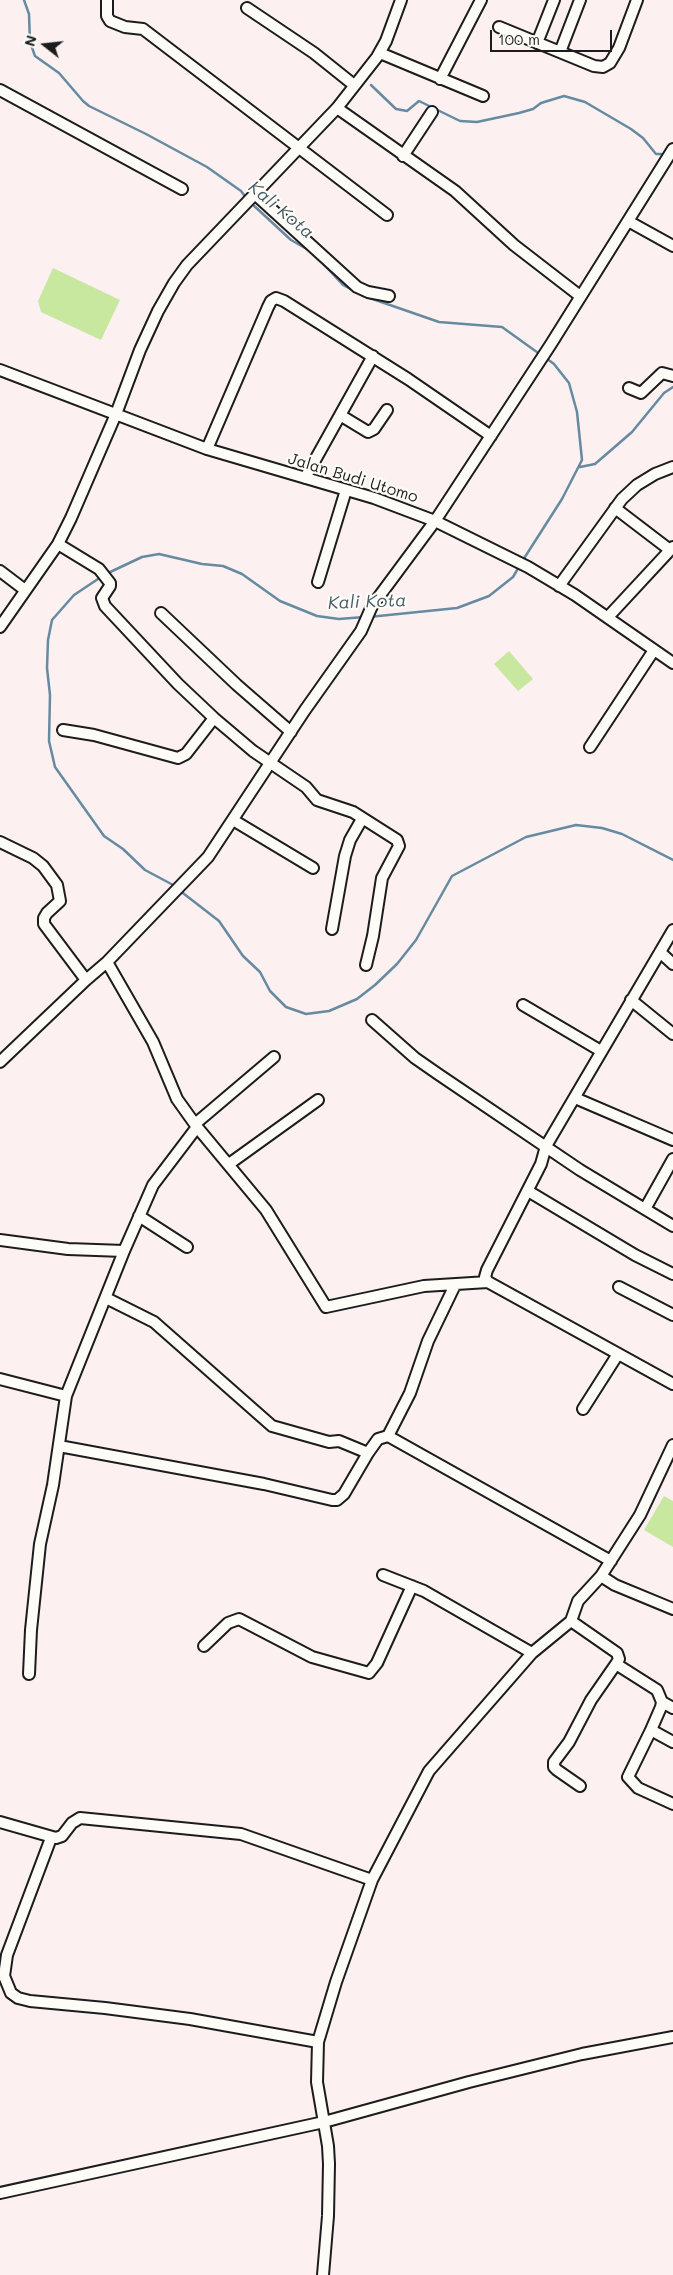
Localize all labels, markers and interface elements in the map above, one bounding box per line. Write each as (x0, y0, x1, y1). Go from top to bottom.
north arrow (20, 20, 70, 70)
scale bar (493, 20, 616, 52)
text: 100 m (498, 29, 540, 49)
text: N (19, 33, 41, 48)
water label: Kali Kota (244, 176, 318, 244)
street label: Jalan Budi Utomo (286, 449, 420, 507)
water label: Kali Kota (327, 590, 407, 614)

